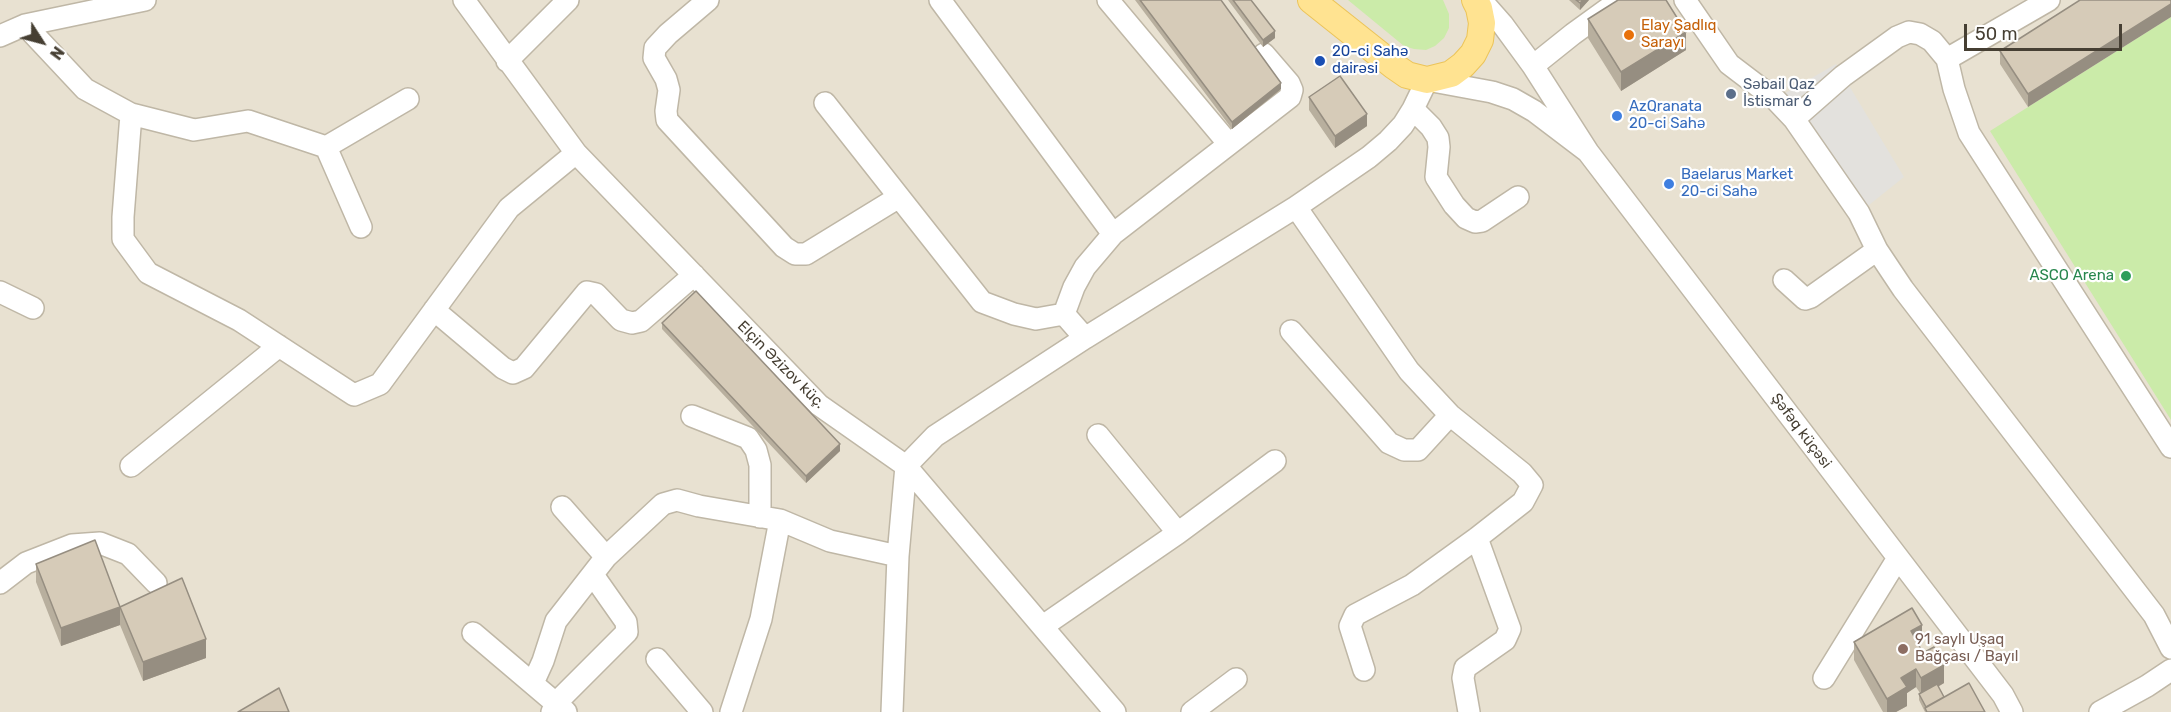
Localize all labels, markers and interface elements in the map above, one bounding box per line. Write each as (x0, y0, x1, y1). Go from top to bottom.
north arrow (12, 12, 72, 72)
scale bar (1967, 12, 2124, 50)
place label: Elay Şadlıq Sarayı (1641, 17, 1717, 52)
text: 50 m (1975, 23, 2018, 45)
marker: Elay Şadlıq Sarayı (1622, 28, 1636, 42)
text: N (46, 43, 68, 63)
place label: 20-ci Sahə dairəsi (1332, 43, 1408, 78)
marker: 20-ci Sahə dairəsi (1313, 54, 1327, 68)
place label: Səbail Qaz İstismar 6 (1743, 76, 1815, 111)
marker: Səbail Qaz İstismar 6 (1724, 87, 1738, 101)
place label: AzQranata 20-ci Sahə (1629, 98, 1705, 133)
marker: AzQranata 20-ci Sahə (1610, 109, 1624, 123)
place label: Baelarus Market 20-ci Sahə (1681, 166, 1793, 201)
marker: Baelarus Market 20-ci Sahə (1662, 177, 1676, 191)
place label: ASCO Arena (2030, 267, 2114, 285)
marker: ASCO Arena (2119, 269, 2133, 283)
street label: Elçin Əzizov küç. (733, 317, 829, 413)
street label: Şəfəq küçəsi (1767, 390, 1835, 472)
place label: 91 saylı Uşaq Bağçası / Bayıl (1915, 631, 2018, 666)
marker: 91 saylı Uşaq Bağçası / Bayıl (1896, 642, 1910, 656)

